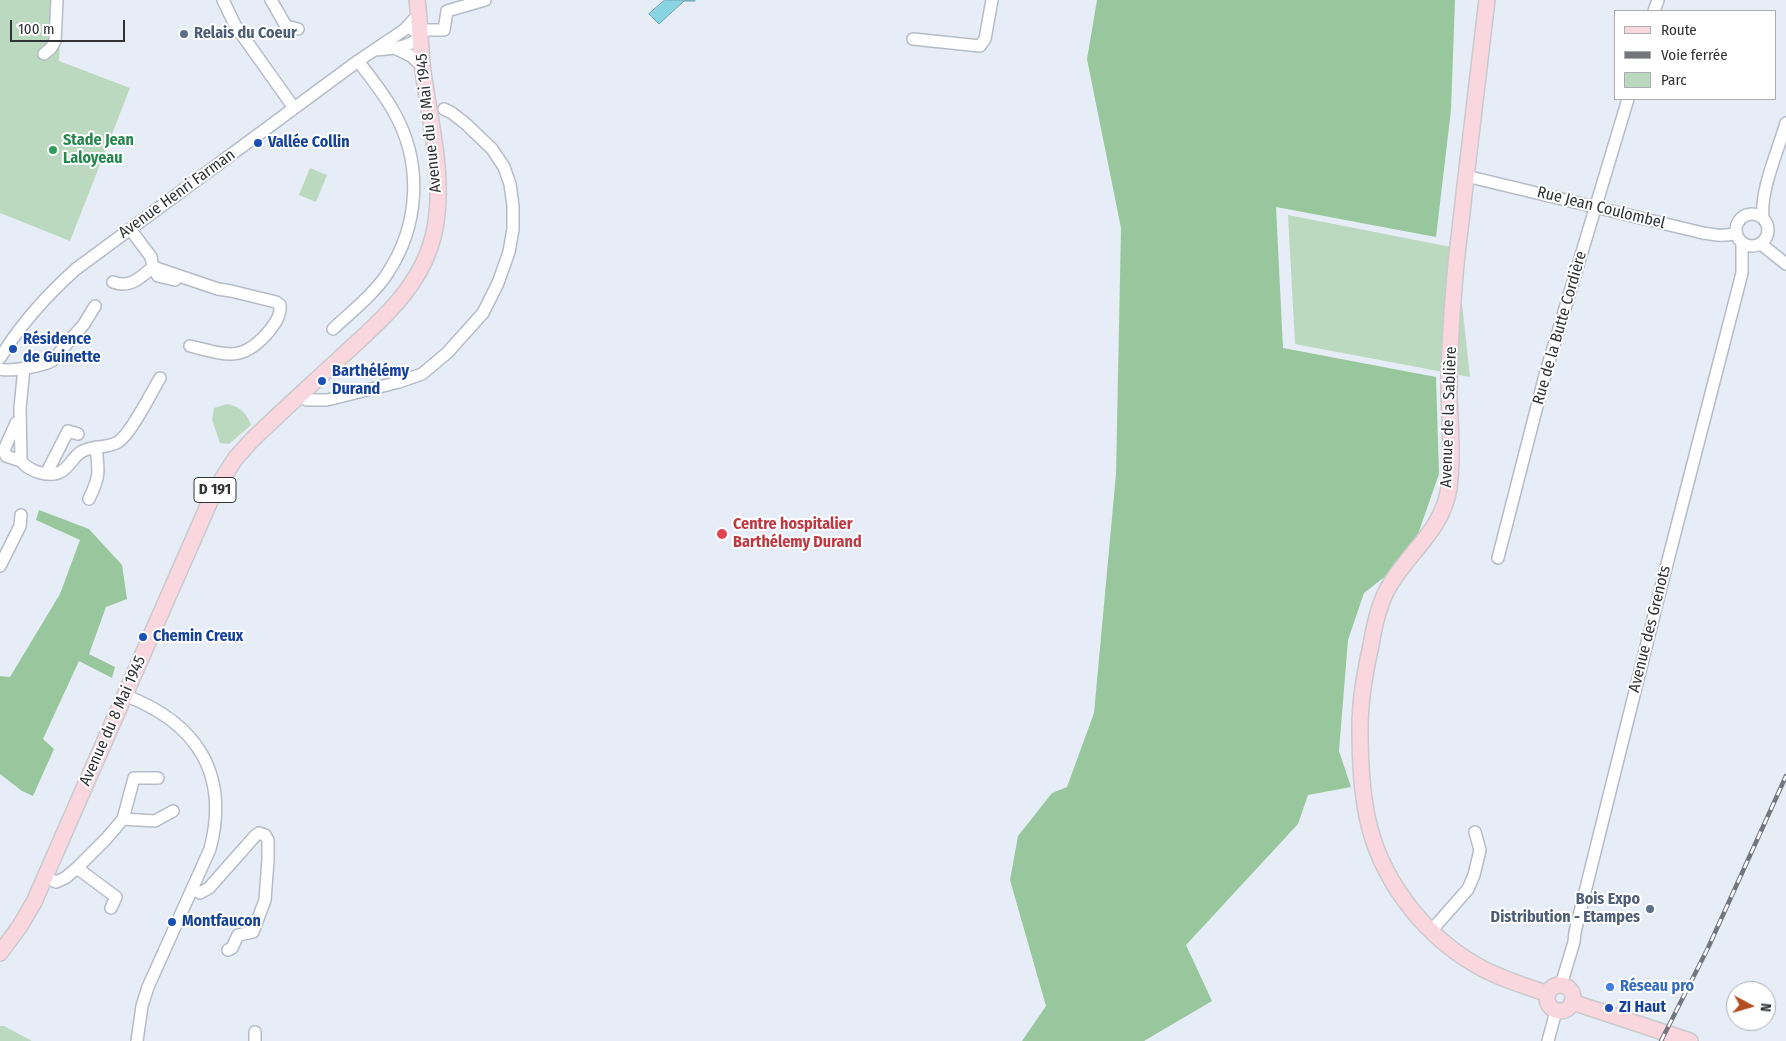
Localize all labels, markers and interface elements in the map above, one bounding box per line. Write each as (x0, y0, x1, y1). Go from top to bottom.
scale bar (12, 10, 128, 42)
legend (1614, 10, 1776, 100)
text: 100 m (18, 20, 55, 38)
text: Route (1661, 21, 1697, 39)
place label: Relais du Coeur (194, 24, 297, 44)
marker: Relais du Coeur (178, 28, 190, 40)
text: Voie ferrée (1661, 46, 1728, 64)
street label: Avenue du 8 Mai 1945 (412, 52, 446, 194)
text: Parc (1661, 71, 1687, 89)
place label: Stade Jean Laloyeau (63, 131, 134, 169)
place label: Vallée Collin (268, 133, 350, 153)
marker: Vallée Collin (252, 137, 264, 149)
marker: Stade Jean Laloyeau (47, 144, 59, 156)
street label: Avenue Henri Farman (115, 145, 239, 243)
street label: Rue Jean Coulombel (1535, 183, 1667, 233)
street label: Rue de la Butte Cordière (1529, 249, 1591, 407)
place label: Résidence de Guinette (23, 330, 101, 368)
marker: Résidence de Guinette (7, 343, 19, 355)
street label: Avenue de la Sablière (1437, 346, 1461, 488)
place label: Barthélémy Durand (332, 362, 409, 400)
marker: Barthélémy Durand (316, 375, 328, 387)
road number: D 191 (194, 478, 236, 502)
place label: Centre hospitalier Barthélemy Durand (733, 515, 862, 553)
marker: Centre hospitalier Barthélemy Durand (715, 527, 729, 541)
street label: Avenue des Grenots (1625, 564, 1675, 694)
place label: Chemin Creux (153, 627, 243, 647)
marker: Chemin Creux (137, 631, 149, 643)
street label: Avenue du 8 Mai 1945 (76, 653, 150, 789)
place label: Bois Expo Distribution - Etampes (1491, 890, 1640, 928)
marker: Bois Expo Distribution - Etampes (1644, 903, 1656, 915)
place label: Montfaucon (182, 912, 261, 932)
marker: Montfaucon (166, 916, 178, 928)
place label: Réseau pro (1620, 977, 1694, 997)
marker: Réseau pro (1604, 981, 1616, 993)
north arrow (1726, 981, 1776, 1031)
place label: ZI Haut (1619, 998, 1666, 1018)
marker: ZI Haut (1603, 1002, 1615, 1014)
text: N (1757, 1002, 1774, 1013)

